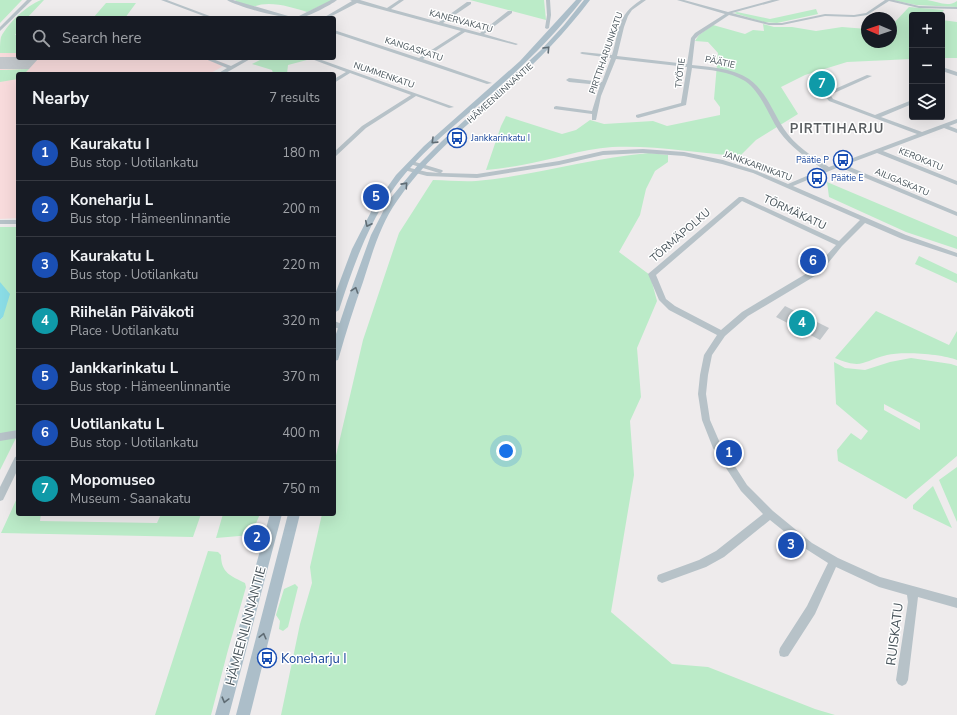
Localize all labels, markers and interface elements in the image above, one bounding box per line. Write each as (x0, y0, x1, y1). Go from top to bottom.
street label: KANERVAKATU (428, 7, 494, 35)
street label: PIRTTIHARJUNKATU (586, 10, 626, 96)
north arrow (861, 12, 897, 48)
map controls (909, 12, 945, 120)
button: + (909, 12, 945, 48)
search box (16, 16, 336, 60)
icon: search (30, 27, 52, 49)
text: Search here (62, 28, 142, 48)
street label: KANGASKATU (383, 34, 445, 64)
one-way arrow (542, 46, 549, 53)
button: − (909, 48, 945, 84)
street label: PÄÄTIE (704, 53, 736, 71)
street label: TYÖTIE (672, 57, 688, 89)
street label: NUMMENKATU (352, 59, 416, 91)
street label: HÄMEENLINNANTIE (464, 60, 536, 126)
pin: 7 (809, 69, 835, 99)
button: layers (909, 84, 945, 120)
text: Nearby (32, 87, 89, 110)
text: 7 results (269, 89, 320, 107)
district label: PIRTTIHARJU (790, 120, 884, 138)
bus stop icon: Jankkarinkatu I (446, 127, 468, 149)
place label: Jankkarinkatu I (470, 132, 530, 144)
text: Kaurakatu I (70, 134, 150, 154)
one-way arrow (431, 136, 439, 144)
text: 1 (41, 144, 49, 162)
text: 180 m (282, 144, 320, 162)
street label: KEROKATU (897, 145, 945, 173)
street label: JANKKARINKATU (721, 148, 794, 184)
bus stop icon: Päätie P (832, 149, 854, 171)
text: Bus stop · Uotilankatu (70, 154, 198, 172)
place label: Päätie P (796, 154, 829, 166)
street label: AILIGASKATU (873, 165, 931, 199)
bus stop icon: Päätie E (806, 167, 828, 189)
place label: Päätie E (831, 172, 864, 184)
pin: 5 (363, 182, 389, 212)
one-way arrow (401, 183, 408, 190)
text: Koneharju L (70, 190, 153, 210)
street label: TÖRMÄKATU (761, 191, 829, 234)
text: 2 (41, 200, 49, 218)
text: 200 m (282, 200, 320, 218)
street label: TÖRMÄPOLKU (647, 205, 714, 266)
text: Bus stop · Hämeenlinnantie (70, 210, 230, 228)
one-way arrow (365, 220, 373, 227)
text: Kaurakatu L (70, 246, 154, 266)
pin: 6 (800, 246, 826, 276)
text: 3 (41, 256, 49, 274)
text: 220 m (282, 256, 320, 274)
text: Bus stop · Uotilankatu (70, 266, 198, 284)
one-way arrow (350, 287, 359, 294)
text: Riihelän Päiväkoti (70, 302, 194, 322)
pin: 4 (789, 308, 815, 338)
text: 4 (41, 312, 49, 330)
text: 320 m (282, 312, 320, 330)
text: Place · Uotilankatu (70, 322, 179, 340)
text: Jankkarinkatu L (70, 358, 178, 378)
text: 5 (41, 368, 49, 386)
text: 370 m (282, 368, 320, 386)
text: Bus stop · Hämeenlinnantie (70, 378, 230, 396)
text: Uotilankatu L (70, 414, 164, 434)
text: 6 (41, 424, 49, 442)
text: 400 m (282, 424, 320, 442)
text: Bus stop · Uotilankatu (70, 434, 198, 452)
pin: 1 (716, 438, 742, 468)
your location (496, 441, 516, 461)
text: Mopomuseo (70, 470, 155, 490)
text: 7 (41, 480, 49, 498)
text: 750 m (282, 480, 320, 498)
text: Museum · Saanakatu (70, 490, 191, 508)
pin: 2 (244, 523, 270, 553)
pin: 3 (778, 530, 804, 560)
street label: HÄMEENLINNANTIE (220, 564, 271, 688)
street label: RUISKATU (882, 602, 908, 666)
one-way arrow (258, 633, 267, 640)
bus stop icon: Koneharju I (256, 647, 278, 669)
place label: Koneharju I (281, 650, 346, 668)
one-way arrow (222, 697, 230, 704)

